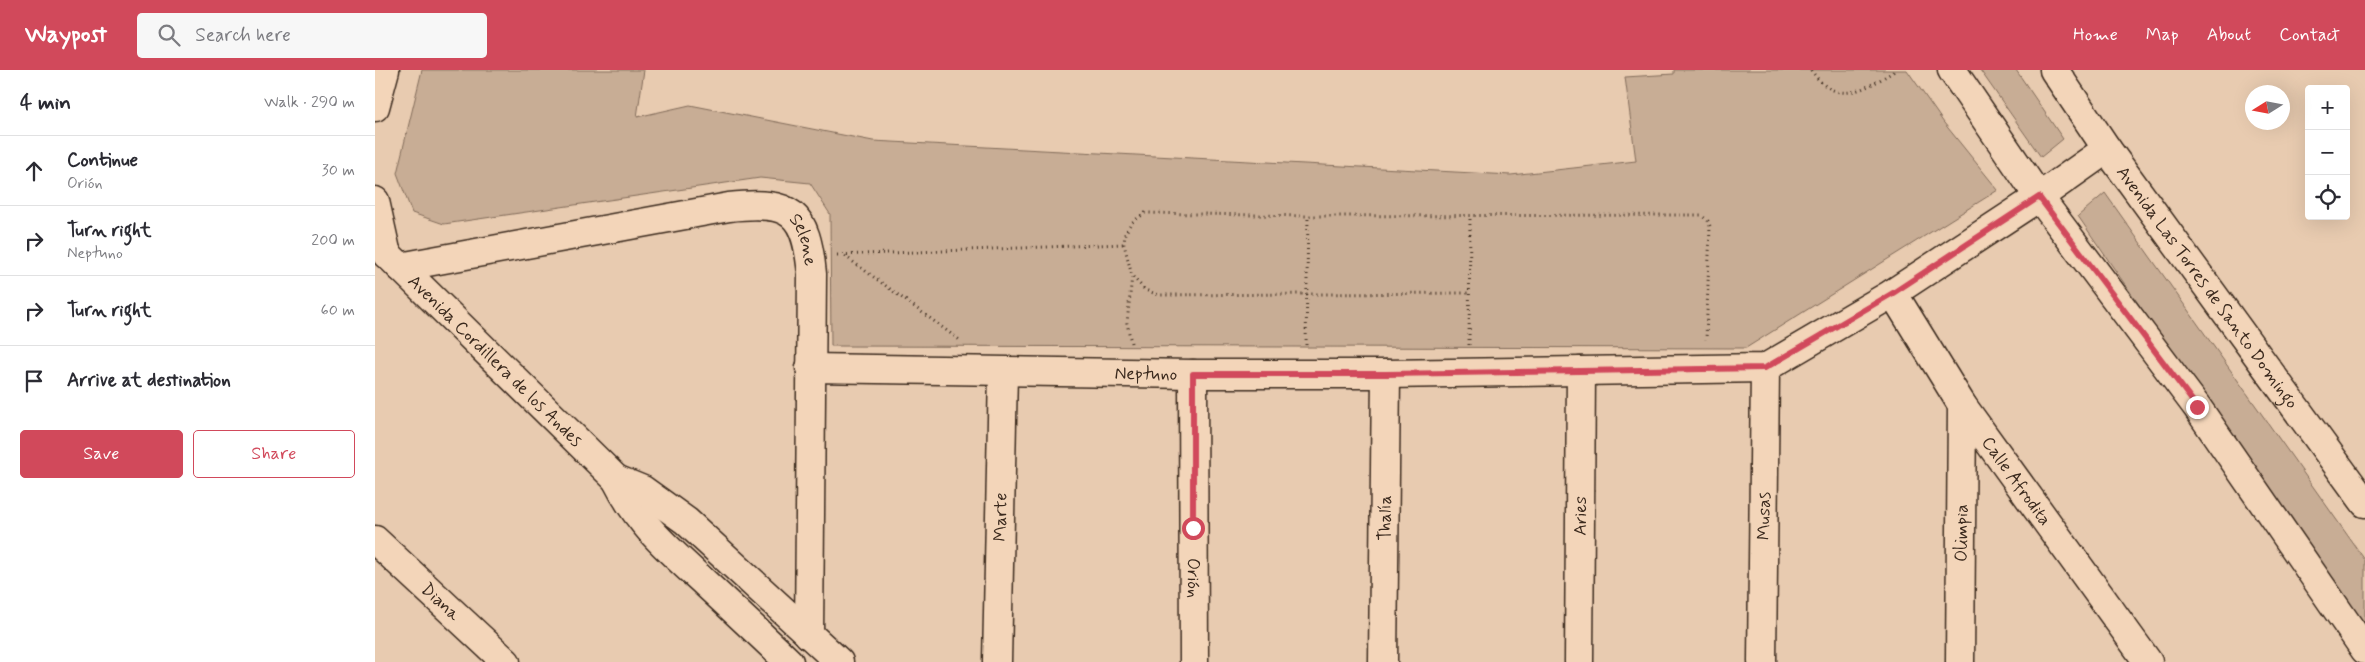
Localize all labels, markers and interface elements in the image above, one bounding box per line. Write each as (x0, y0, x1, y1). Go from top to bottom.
search box (137, 13, 487, 58)
text: Waypost (25, 20, 107, 51)
icon: search (155, 21, 183, 49)
text: Search here (195, 23, 291, 48)
text: Home (2073, 23, 2118, 47)
text: Map (2146, 23, 2179, 47)
text: About (2207, 23, 2251, 47)
text: Contact (2279, 23, 2340, 47)
north arrow (2245, 85, 2290, 130)
map controls (2305, 85, 2350, 220)
button: + (2305, 85, 2350, 130)
text: 4 min (20, 89, 71, 117)
text: Walk · 290 m (264, 92, 355, 113)
button: − (2305, 130, 2350, 175)
text: Continue (67, 148, 138, 173)
icon: ahead (20, 157, 48, 185)
text: 30 m (322, 160, 355, 181)
street label: Avenida Las Torres de Santo Domingo (2110, 161, 2303, 414)
text: Orión (67, 173, 103, 194)
button: locate (2305, 175, 2350, 220)
street label: Selene (783, 208, 822, 267)
text: Turn right (67, 218, 151, 243)
icon: right (20, 227, 48, 255)
text: 200 m (311, 230, 355, 251)
text: Neptuno (67, 243, 123, 264)
street label: Avenida Cordillera de los Andes (402, 270, 587, 453)
icon: right (20, 297, 48, 325)
text: Turn right (67, 298, 151, 323)
text: 60 m (321, 300, 355, 321)
street label: Neptuno (1114, 362, 1178, 387)
icon: arrive (20, 367, 48, 395)
text: Arrive at destination (67, 368, 231, 393)
route end (2186, 396, 2209, 419)
button: Save (20, 430, 183, 478)
button: Share (193, 430, 355, 478)
street label: Calle Afrodita (1975, 432, 2056, 531)
street label: Marte (988, 492, 1014, 542)
street label: Musas (1752, 492, 1777, 540)
street label: Thalía (1373, 495, 1398, 541)
street label: Aries (1569, 496, 1593, 536)
street label: Olimpia (1950, 504, 1974, 562)
route start (1182, 517, 1205, 540)
street label: Orión (1181, 558, 1205, 598)
street label: Diana (415, 578, 465, 627)

